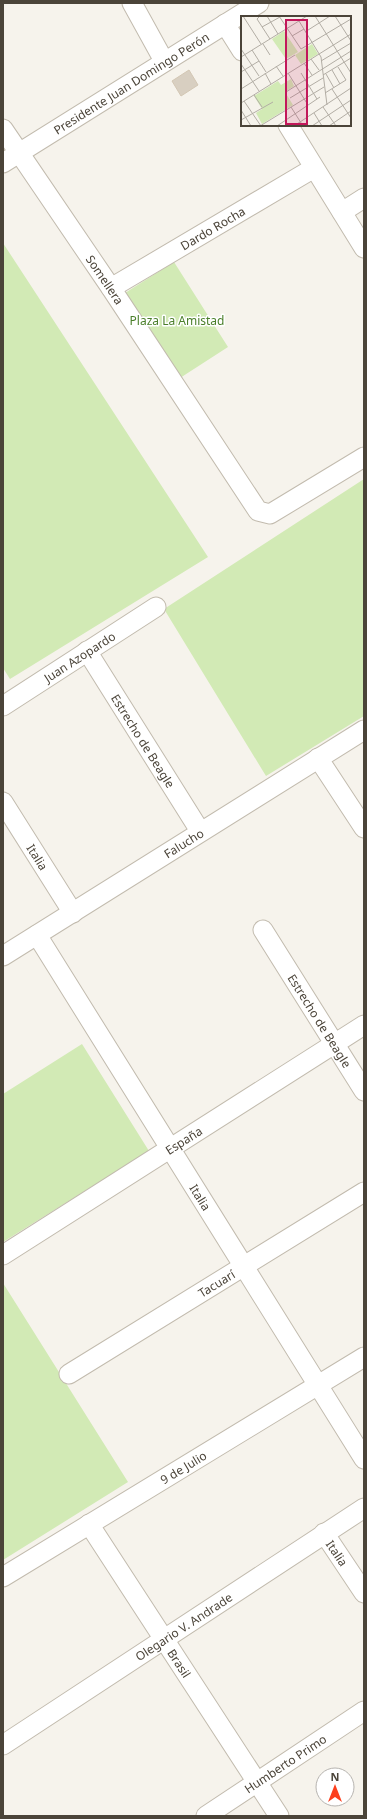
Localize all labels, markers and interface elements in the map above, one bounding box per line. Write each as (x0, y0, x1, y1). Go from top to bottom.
inset map (241, 16, 351, 126)
street label: Presidente Juan Domingo Perón (50, 28, 212, 138)
street label: Dardo Rocha (177, 202, 248, 254)
street label: Somellera (82, 251, 128, 308)
park label: Plaza La Amistad (130, 312, 224, 329)
street label: Juan Azopardo (39, 627, 118, 687)
street label: Estrecho de Beagle (108, 691, 179, 791)
street label: Falucho (160, 824, 207, 862)
street label: Italia (23, 841, 52, 873)
street label: Estrecho de Beagle (284, 970, 356, 1071)
street label: España (162, 1122, 205, 1158)
street label: Italia (186, 1181, 215, 1214)
street label: Tacuarí (195, 1265, 239, 1301)
street label: 9 de Julio (157, 1447, 210, 1488)
street label: Italia (322, 1537, 352, 1569)
street label: Olegario V. Andrade (132, 1588, 236, 1665)
street label: Brasil (164, 1645, 195, 1681)
street label: Humberto Primo (241, 1730, 330, 1797)
north arrow (315, 1767, 355, 1807)
text: N (331, 1769, 339, 1784)

